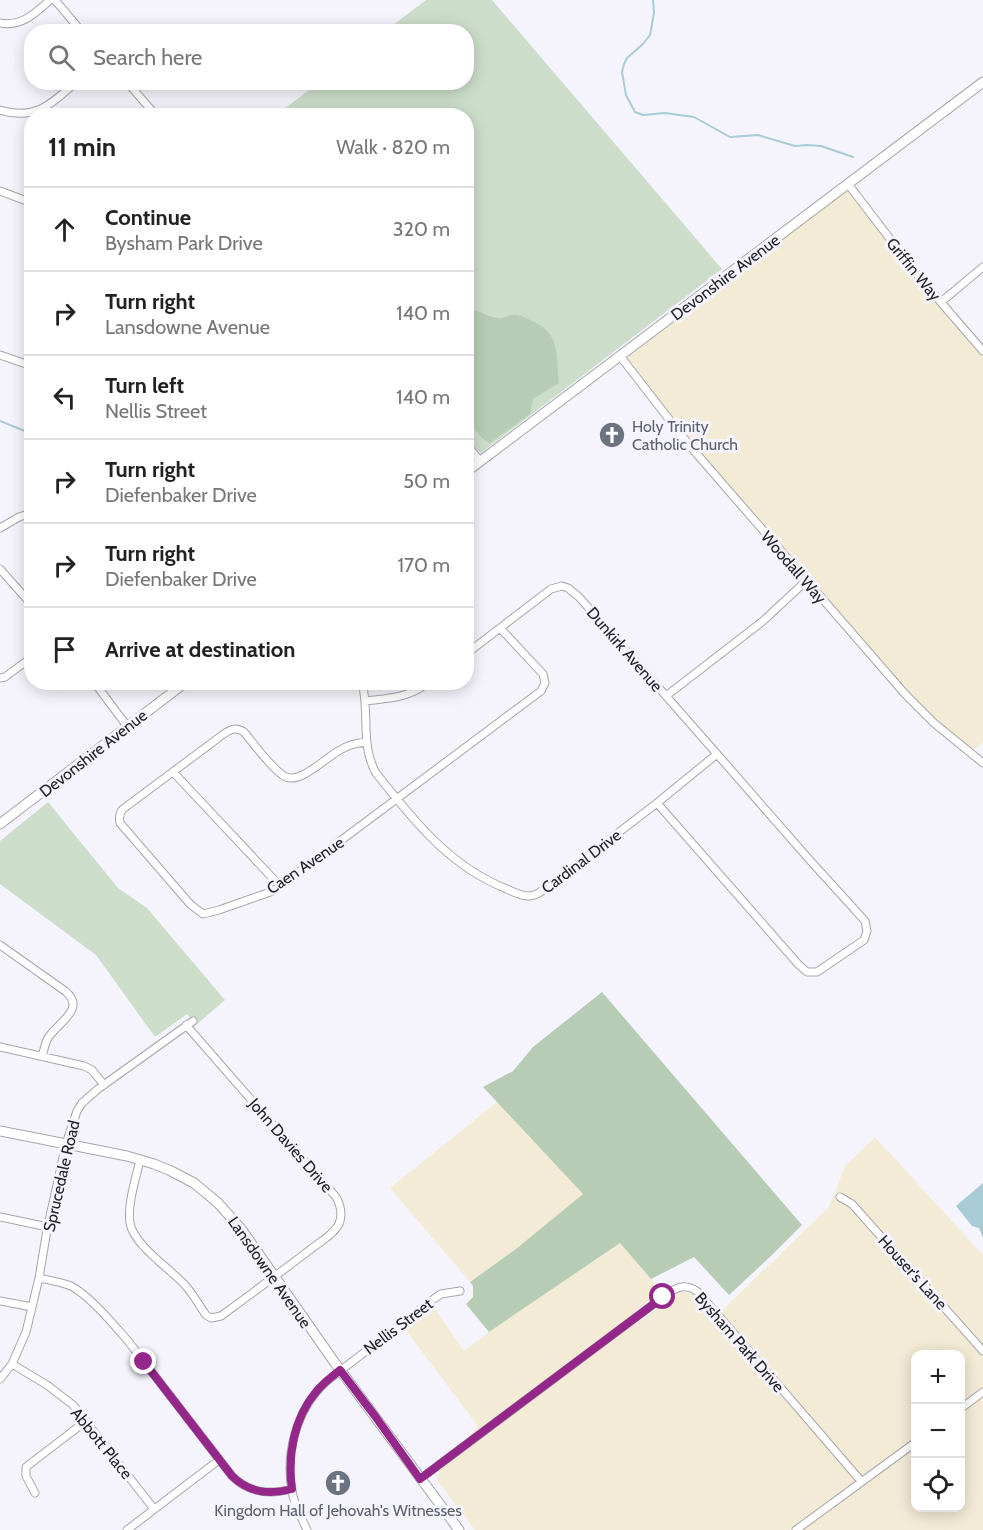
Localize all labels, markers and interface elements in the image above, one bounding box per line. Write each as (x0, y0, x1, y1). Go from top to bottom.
search box (24, 24, 474, 90)
icon: search (45, 41, 78, 74)
text: Search here (93, 44, 202, 71)
text: 11 min (48, 131, 116, 163)
text: Walk · 820 m (336, 135, 450, 159)
text: Continue (105, 204, 191, 231)
icon: ahead (48, 213, 81, 246)
text: 320 m (393, 217, 450, 241)
street label: Devonshire Avenue (667, 230, 783, 324)
text: Bysham Park Drive (105, 231, 263, 255)
street label: Griffin Way (882, 234, 945, 305)
text: Turn right (105, 288, 195, 315)
icon: right (48, 297, 81, 330)
text: 140 m (396, 301, 450, 325)
text: Lansdowne Avenue (105, 315, 270, 339)
text: Turn left (105, 372, 184, 399)
icon: left (48, 381, 81, 414)
text: 140 m (396, 385, 450, 409)
text: Nellis Street (105, 399, 207, 423)
place label: Holy Trinity Catholic Church (632, 417, 738, 454)
church icon: Holy Trinity Catholic Church (597, 420, 627, 450)
text: Turn right (105, 456, 195, 483)
icon: right (48, 465, 81, 498)
text: 50 m (403, 469, 450, 493)
text: Diefenbaker Drive (105, 483, 257, 507)
street label: Woodall Way (757, 527, 830, 607)
text: Turn right (105, 540, 195, 567)
icon: right (48, 549, 81, 582)
text: 170 m (398, 553, 450, 577)
text: Diefenbaker Drive (105, 567, 257, 591)
street label: Dunkirk Avenue (583, 603, 667, 696)
icon: arrive (48, 633, 81, 666)
text: Arrive at destination (105, 636, 295, 663)
street label: Devonshire Avenue (36, 706, 151, 801)
street label: Cardinal Drive (538, 825, 625, 897)
street label: Caen Avenue (263, 833, 347, 898)
street label: John Davies Drive (244, 1094, 337, 1196)
street label: Sprucedale Road (39, 1119, 84, 1234)
street label: Lansdowne Avenue (224, 1213, 315, 1332)
street label: Houser's Lane (874, 1231, 951, 1314)
route start (649, 1283, 675, 1309)
street label: Bysham Park Drive (691, 1288, 788, 1396)
street label: Nellis Street (360, 1294, 437, 1359)
route end (130, 1348, 156, 1374)
map controls (911, 1350, 965, 1512)
button: + (911, 1350, 965, 1404)
street label: Abbott Place (67, 1404, 136, 1483)
button: − (911, 1404, 965, 1458)
button: locate (911, 1458, 965, 1512)
church icon: Kingdom Hall of Jehovah's Witnesses (323, 1468, 353, 1498)
place label: Kingdom Hall of Jehovah's Witnesses (214, 1501, 462, 1520)

